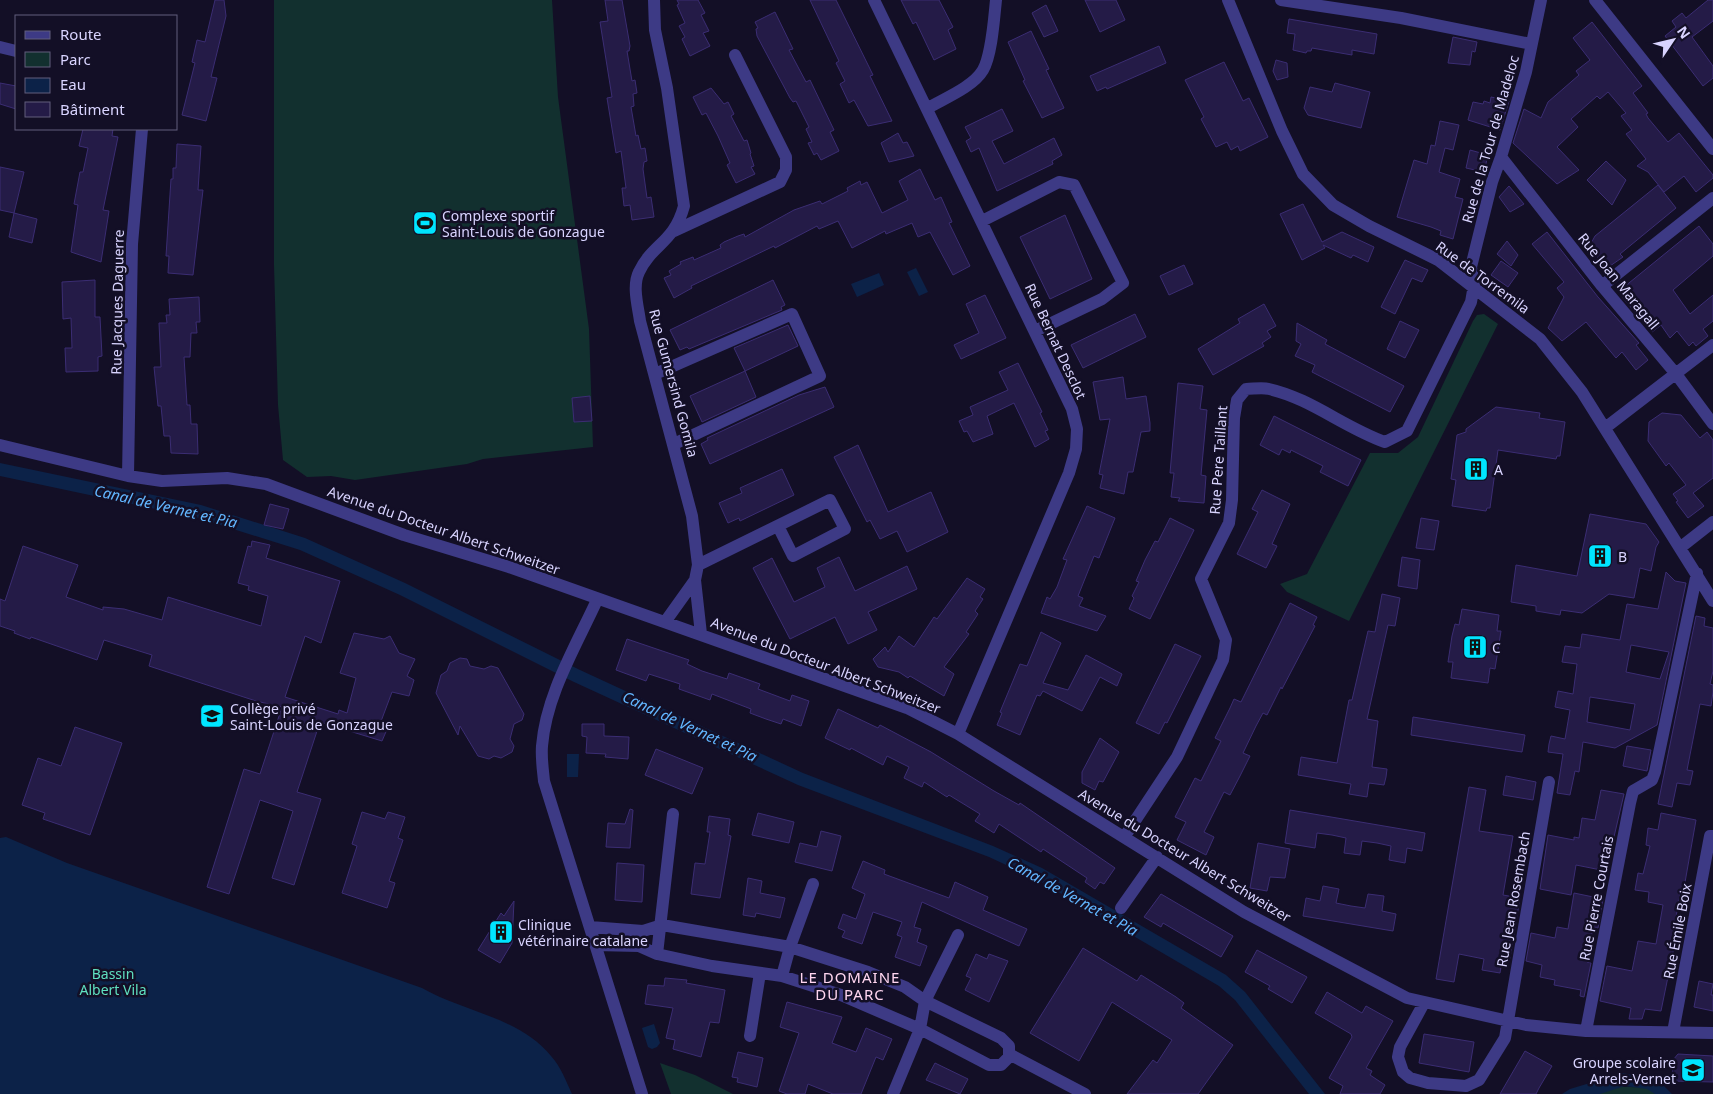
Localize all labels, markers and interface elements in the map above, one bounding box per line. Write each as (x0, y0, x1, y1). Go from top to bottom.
legend (15, 15, 178, 130)
north arrow (1648, 15, 1698, 65)
text: N (1673, 22, 1695, 42)
text: Route (60, 24, 102, 44)
text: Parc (60, 49, 91, 69)
street label: Rue de la Tour de Madeloc (1457, 53, 1523, 225)
text: Eau (60, 74, 86, 94)
text: Bâtiment (60, 99, 125, 119)
place label: Complexe sportif Saint-Louis de Gonzague (442, 206, 605, 241)
sports icon: Complexe sportif Saint-Louis de Gonzague (412, 210, 438, 236)
street label: Rue Jacques Daguerre (106, 229, 128, 375)
street label: Rue Joan Maragall (1574, 229, 1664, 333)
street label: Rue de Torremila (1432, 236, 1534, 318)
street label: Rue Bernat Desclot (1021, 280, 1091, 402)
street label: Rue Gumersind Gomila (645, 307, 703, 459)
street label: Rue Pere Taillant (1205, 405, 1231, 515)
building icon: A (1463, 456, 1489, 482)
place label: A (1494, 460, 1503, 479)
water label: Canal de Vernet et Pia (93, 480, 240, 532)
street label: Avenue du Docteur Albert Schweitzer (325, 481, 563, 579)
building icon: B (1587, 543, 1613, 569)
place label: B (1618, 547, 1627, 566)
street label: Avenue du Docteur Albert Schweitzer (708, 612, 944, 718)
building icon: C (1462, 634, 1488, 660)
place label: C (1492, 638, 1501, 657)
water label: Canal de Vernet et Pia (620, 686, 761, 766)
place label: Collège privé Saint-Louis de Gonzague (230, 699, 393, 734)
school or university icon: Collège privé Saint-Louis de Gonzague (199, 703, 225, 729)
street label: Avenue du Docteur Albert Schweitzer (1075, 784, 1295, 926)
street label: Rue Jean Rosembach (1492, 830, 1534, 968)
street label: Rue Pierre Courtais (1575, 834, 1617, 962)
water label: Canal de Vernet et Pia (1004, 852, 1142, 940)
street label: Rue Émile Boix (1658, 881, 1696, 980)
place label: Clinique vétérinaire catalane (518, 915, 648, 950)
building icon: Clinique vétérinaire catalane (488, 919, 514, 945)
park label: Bassin Albert Vila (79, 964, 147, 999)
district label: LE DOMAINE DU PARC (800, 967, 900, 1004)
place label: Groupe scolaire Arrels-Vernet (1573, 1053, 1676, 1088)
school or university icon: Groupe scolaire Arrels-Vernet (1680, 1057, 1706, 1083)

